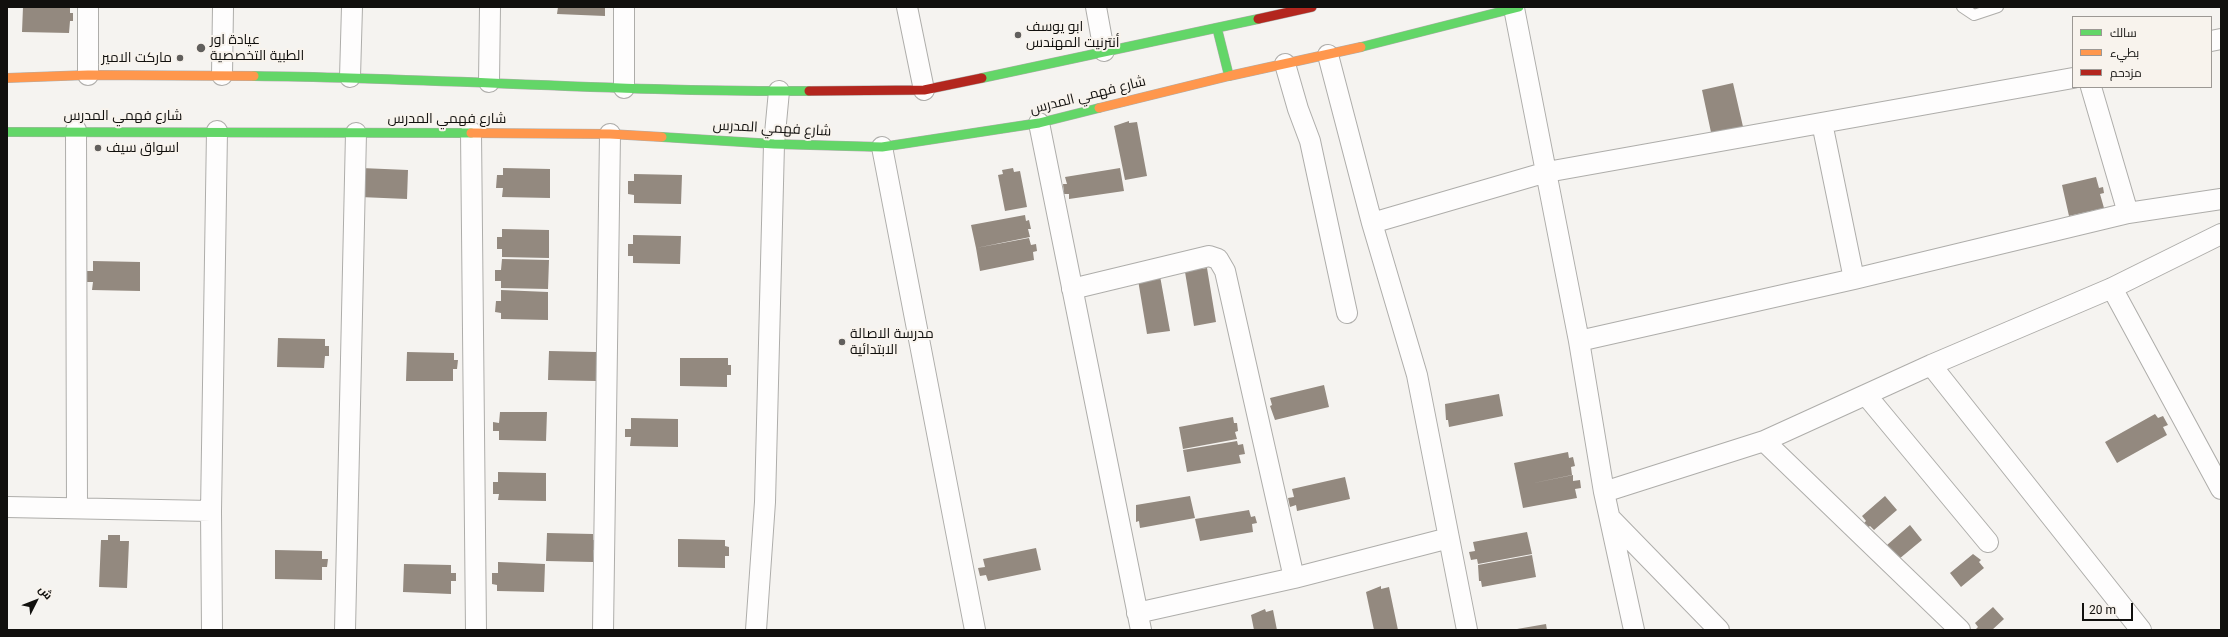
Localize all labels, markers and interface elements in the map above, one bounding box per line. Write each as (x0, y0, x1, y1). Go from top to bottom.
legend (2072, 16, 2212, 88)
place label: ابو يوسف أنترنيت المهندس (1026, 19, 1119, 52)
text: سالك (2110, 26, 2137, 40)
marker: ابو يوسف أنترنيت المهندس (1013, 30, 1023, 40)
place label: عيادة اور الطبية التخصصية (210, 32, 304, 64)
marker: عيادة اور الطبية التخصصية (195, 42, 207, 54)
text: بطيء (2110, 46, 2139, 60)
place label: ماركت الامير (101, 50, 172, 66)
marker: ماركت الامير (175, 53, 185, 63)
text: مزدحم (2110, 66, 2142, 80)
street label: شارع فهمي المدرس (1028, 73, 1148, 119)
street label: شارع فهمي المدرس (64, 108, 182, 124)
street label: شارع فهمي المدرس (388, 111, 506, 127)
street label: شارع فهمي المدرس (712, 118, 832, 140)
place label: اسواق سيف (106, 140, 179, 156)
marker: اسواق سيف (93, 143, 103, 153)
place label: مدرسة الاصالة الابتدائية (850, 326, 934, 358)
marker: مدرسة الاصالة الابتدائية (837, 337, 847, 347)
north arrow (16, 581, 56, 621)
text: ش (36, 583, 55, 602)
scale bar (2084, 595, 2135, 621)
text: 20 m (2089, 603, 2116, 617)

